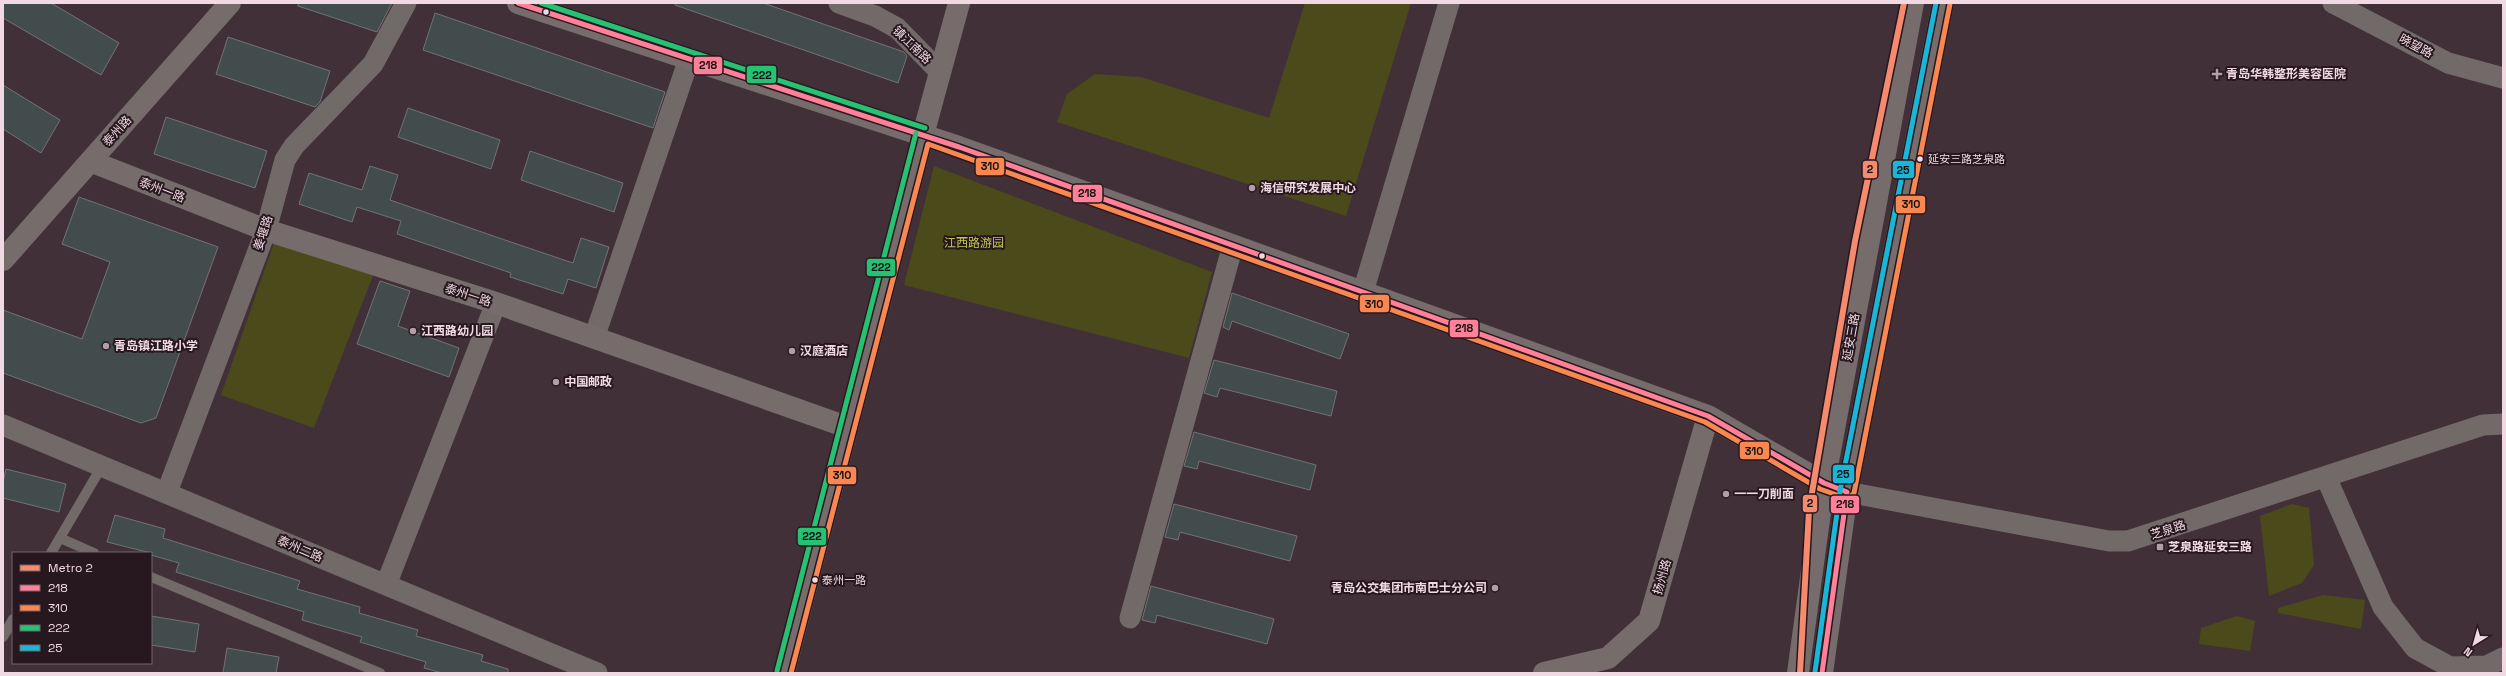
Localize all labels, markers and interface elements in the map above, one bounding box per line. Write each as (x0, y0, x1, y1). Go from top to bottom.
unlabelled marker (541, 7, 551, 17)
street label: 镇江南路 (889, 23, 935, 67)
street label: 晓望路 (2396, 30, 2436, 62)
line badge: 218 (693, 56, 723, 75)
text: 218 (699, 58, 717, 72)
line badge: 222 (746, 65, 777, 84)
place label: 青岛华韩整形美容医院 (2226, 66, 2346, 82)
text: 222 (752, 68, 772, 82)
marker: 青岛华韩整形美容医院 (2211, 68, 2223, 80)
street label: 泰州路 (99, 112, 135, 150)
place label: 延安三路芝泉路 (1928, 152, 2005, 166)
marker: 延安三路芝泉路 (1915, 154, 1925, 164)
line badge: 310 (975, 157, 1005, 176)
text: 310 (981, 159, 999, 173)
line badge: 2 (1862, 160, 1878, 179)
line badge: 25 (1892, 160, 1915, 179)
text: 2 (1867, 162, 1874, 176)
text: 25 (1896, 163, 1910, 177)
street label: 泰州一路 (137, 174, 187, 206)
place label: 海信研究发展中心 (1260, 180, 1356, 196)
marker: 海信研究发展中心 (1247, 183, 1257, 193)
line badge: 218 (1072, 184, 1103, 203)
text: 218 (1078, 186, 1096, 200)
line badge: 310 (1895, 195, 1926, 214)
text: 310 (1902, 197, 1920, 211)
street label: 姜堰路 (250, 213, 276, 253)
park label: 江西路游园 (944, 235, 1004, 251)
unlabelled marker (1257, 251, 1267, 261)
line badge: 222 (866, 258, 896, 277)
text: 222 (871, 260, 891, 274)
street label: 泰州一路 (443, 280, 493, 310)
line badge: 310 (1359, 294, 1390, 313)
text: 310 (1365, 297, 1383, 311)
street label: 延安三路 (1839, 312, 1863, 362)
line badge: 218 (1449, 319, 1479, 338)
text: 218 (1455, 321, 1473, 335)
place label: 江西路幼儿园 (421, 323, 493, 339)
marker: 江西路幼儿园 (408, 326, 418, 336)
place label: 青岛镇江路小学 (114, 338, 198, 354)
marker: 青岛镇江路小学 (101, 341, 111, 351)
place label: 汉庭酒店 (800, 343, 848, 359)
marker: 汉庭酒店 (787, 346, 797, 356)
place label: 中国邮政 (564, 374, 612, 390)
marker: 中国邮政 (551, 377, 561, 387)
line badge: 310 (1739, 441, 1770, 460)
text: 310 (1745, 444, 1763, 458)
line badge: 25 (1832, 464, 1855, 484)
line badge: 310 (827, 466, 857, 485)
text: 25 (1836, 467, 1850, 481)
text: 310 (833, 468, 851, 482)
place label: 一一刀削面 (1734, 486, 1794, 502)
marker: 一一刀削面 (1721, 489, 1731, 499)
line badge: 2 (1802, 494, 1818, 513)
line badge: 218 (1830, 495, 1860, 514)
text: 2 (1807, 496, 1814, 510)
text: 218 (1836, 497, 1854, 511)
street label: 芝泉路 (2148, 517, 2188, 543)
line badge: 222 (797, 527, 827, 546)
text: 222 (802, 529, 822, 543)
street label: 泰州二路 (275, 532, 325, 566)
place label: 芝泉路延安三路 (2168, 539, 2252, 555)
marker: 芝泉路延安三路 (2155, 542, 2165, 552)
legend (12, 552, 152, 664)
street label: 扬州路 (1649, 557, 1675, 597)
text: Metro 2 (48, 560, 93, 576)
place label: 泰州一路 (822, 573, 866, 587)
marker: 泰州一路 (810, 575, 820, 585)
text: 218 (48, 580, 68, 596)
place label: 青岛公交集团市南巴士分公司 (1331, 580, 1487, 596)
marker: 青岛公交集团市南巴士分公司 (1490, 583, 1500, 593)
text: 310 (48, 600, 68, 616)
text: 222 (48, 620, 70, 636)
north arrow (2454, 624, 2494, 664)
text: 25 (48, 640, 62, 656)
text: N (2461, 644, 2475, 660)

